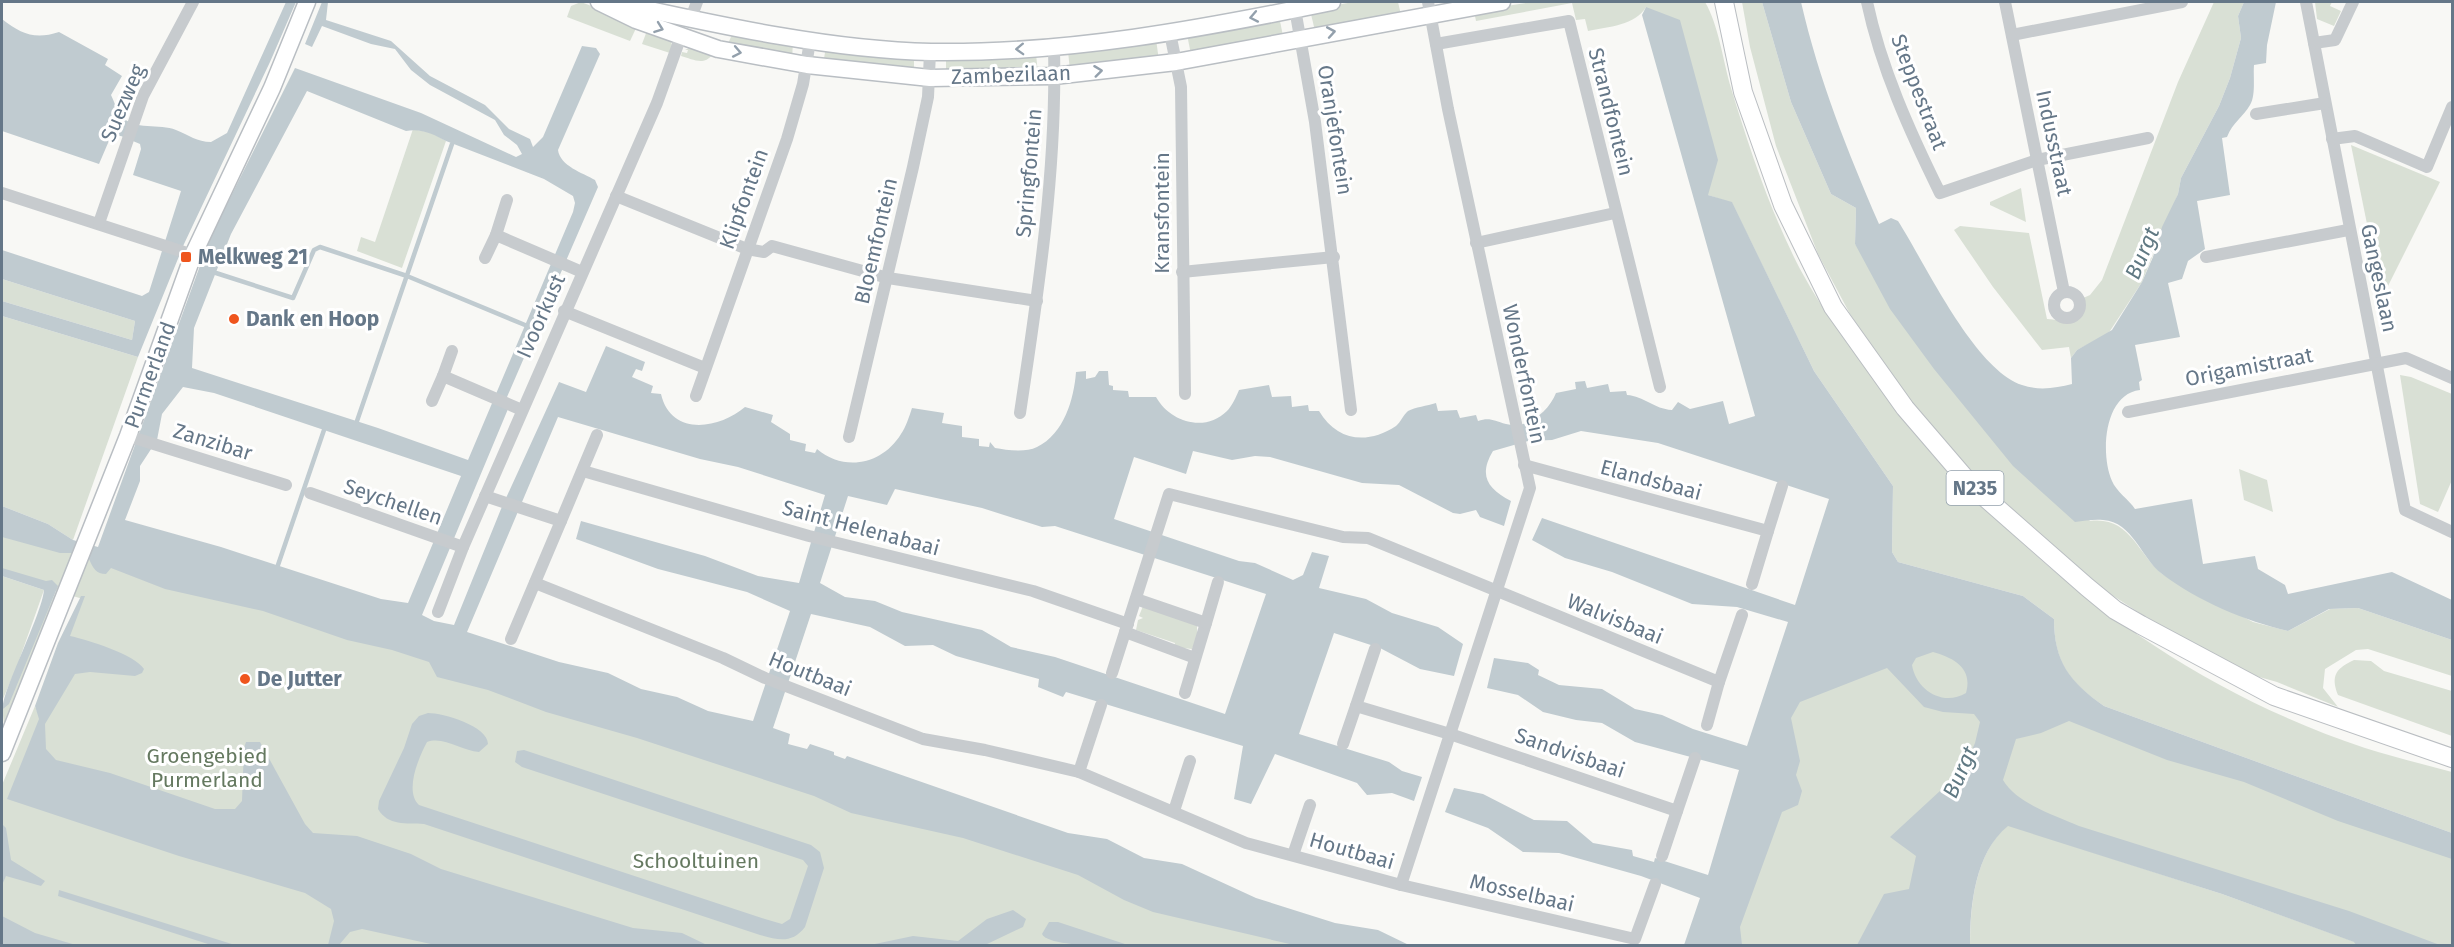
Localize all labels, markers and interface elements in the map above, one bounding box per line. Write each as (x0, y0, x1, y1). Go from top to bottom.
one-way arrow (1249, 10, 1259, 23)
one-way arrow (652, 21, 663, 33)
one-way arrow (1326, 26, 1336, 39)
street label: Steppestraat (1885, 31, 1953, 154)
one-way arrow (1015, 43, 1024, 56)
one-way arrow (732, 45, 742, 58)
street label: Strandfontein (1583, 45, 1639, 179)
street label: Suezweg (95, 60, 151, 146)
street label: Zambezilaan (951, 60, 1071, 90)
street label: Oranjefontein (1312, 63, 1358, 197)
one-way arrow (1093, 65, 1102, 77)
street label: Indusstraat (2030, 87, 2078, 199)
street label: Springfontein (1010, 107, 1048, 239)
street label: Klipfontein (714, 145, 774, 253)
street label: Kransfontein (1149, 152, 1175, 274)
street label: Bloemfontein (849, 175, 903, 307)
street label: Gangeslaan (2355, 222, 2403, 334)
water label: Burgt (2119, 223, 2165, 283)
place label: Melkweg 21 (198, 244, 308, 270)
marker: Melkweg 21 (179, 250, 193, 264)
street label: Ivoorkust (511, 270, 571, 362)
street label: Wonderfontein (1497, 302, 1551, 446)
place label: Dank en Hoop (246, 306, 379, 332)
marker: Dank en Hoop (227, 312, 241, 326)
street label: Purmerland (119, 318, 181, 432)
street label: Origamistraat (2183, 342, 2315, 392)
street label: Zanzibar (170, 418, 256, 466)
street label: Elandsbaai (1597, 454, 1705, 506)
road number: N235 (1946, 471, 2004, 505)
street label: Seychellen (340, 473, 446, 531)
street label: Saint Helenabaai (779, 494, 943, 562)
street label: Walvisbaai (1563, 588, 1667, 650)
street label: Houtbaai (765, 646, 855, 702)
place label: De Jutter (257, 666, 342, 692)
marker: De Jutter (238, 672, 252, 686)
street label: Sandvisbaai (1512, 722, 1628, 784)
water label: Burgt (1937, 742, 1983, 802)
park label: Groengebied Purmerland (146, 743, 268, 793)
street label: Houtbaai (1306, 826, 1398, 876)
park label: Schooltuinen (633, 848, 759, 874)
street label: Mosselbaai (1467, 868, 1577, 918)

